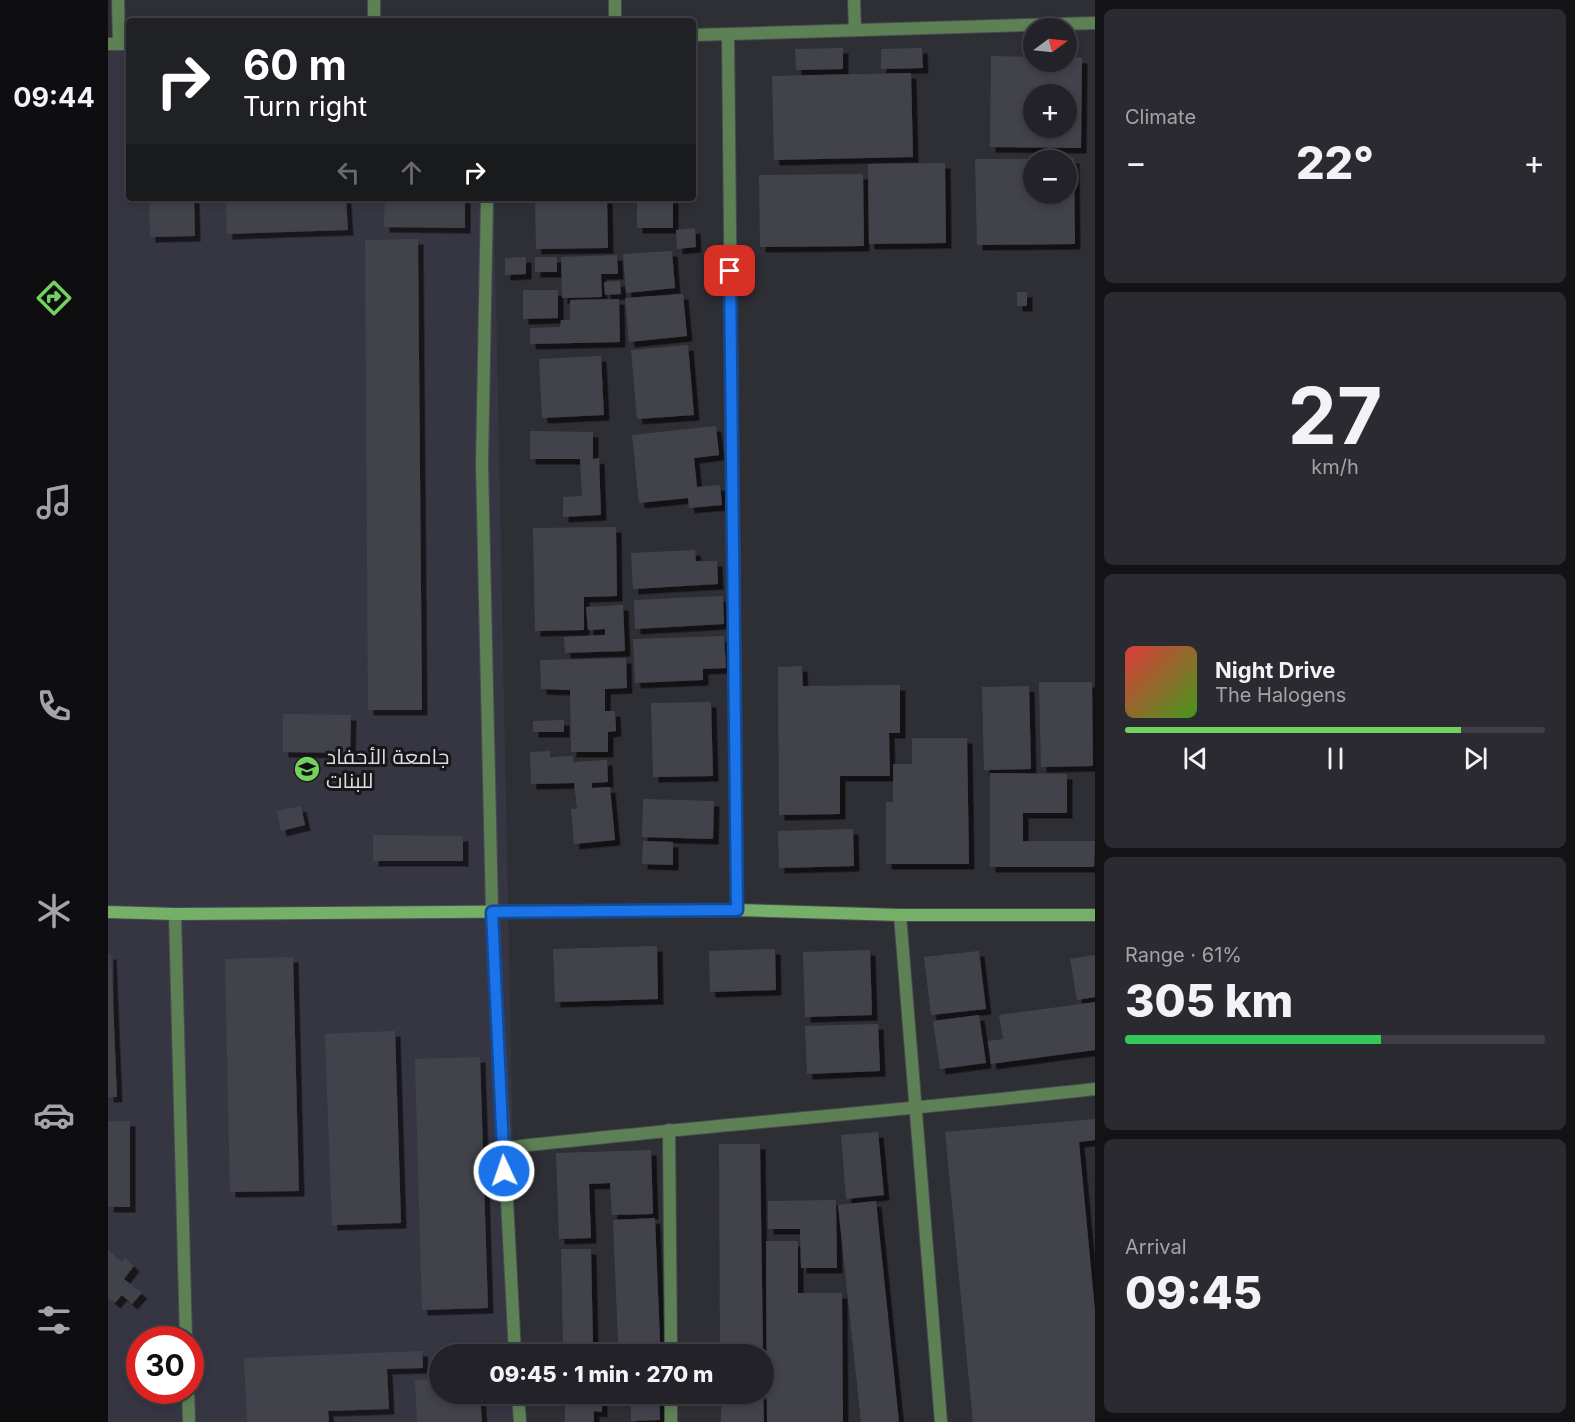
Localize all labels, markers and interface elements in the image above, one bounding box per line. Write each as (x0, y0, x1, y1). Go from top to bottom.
north arrow (1023, 18, 1077, 72)
map controls (1023, 18, 1077, 204)
text: 60 m (243, 39, 347, 90)
icon: right (144, 42, 222, 120)
text: 09:44 (13, 81, 95, 114)
button: + (1023, 84, 1077, 138)
text: Turn right (243, 90, 367, 123)
text: Climate (1125, 105, 1196, 129)
text: 22° (1296, 135, 1374, 190)
text: − (1125, 142, 1147, 182)
text: + (1523, 142, 1545, 182)
button: − (1023, 150, 1077, 204)
icon: left (332, 156, 365, 189)
icon: ahead (395, 156, 428, 189)
icon: right (458, 156, 491, 189)
pin (704, 245, 755, 296)
icon: arrive (713, 254, 746, 287)
icon: directions (33, 277, 75, 319)
text: 27 (1288, 368, 1382, 463)
text: km/h (1311, 455, 1359, 479)
icon: music (33, 481, 75, 523)
text: Night Drive (1215, 657, 1335, 683)
text: The Halogens (1215, 683, 1346, 707)
icon: phone (33, 685, 75, 727)
icon: previous (1179, 742, 1212, 775)
icon: pause (1319, 742, 1352, 775)
icon: next (1459, 742, 1492, 775)
place label: جامعة الأحفاد للبنات (326, 744, 449, 793)
school or university icon: جامعة الأحفاد للبنات (292, 754, 322, 784)
icon: climate (33, 890, 75, 932)
text: Range · 61% (1125, 943, 1242, 967)
text: 305 km (1125, 973, 1293, 1028)
icon: car (33, 1094, 75, 1136)
position arrow (472, 1139, 536, 1203)
text: Arrival (1125, 1235, 1187, 1259)
text: 09:45 (1125, 1265, 1262, 1320)
icon: filters (33, 1299, 75, 1341)
speed limit sign: 30 (126, 1326, 204, 1404)
text: 09:45 · 1 min · 270 m (490, 1361, 713, 1387)

